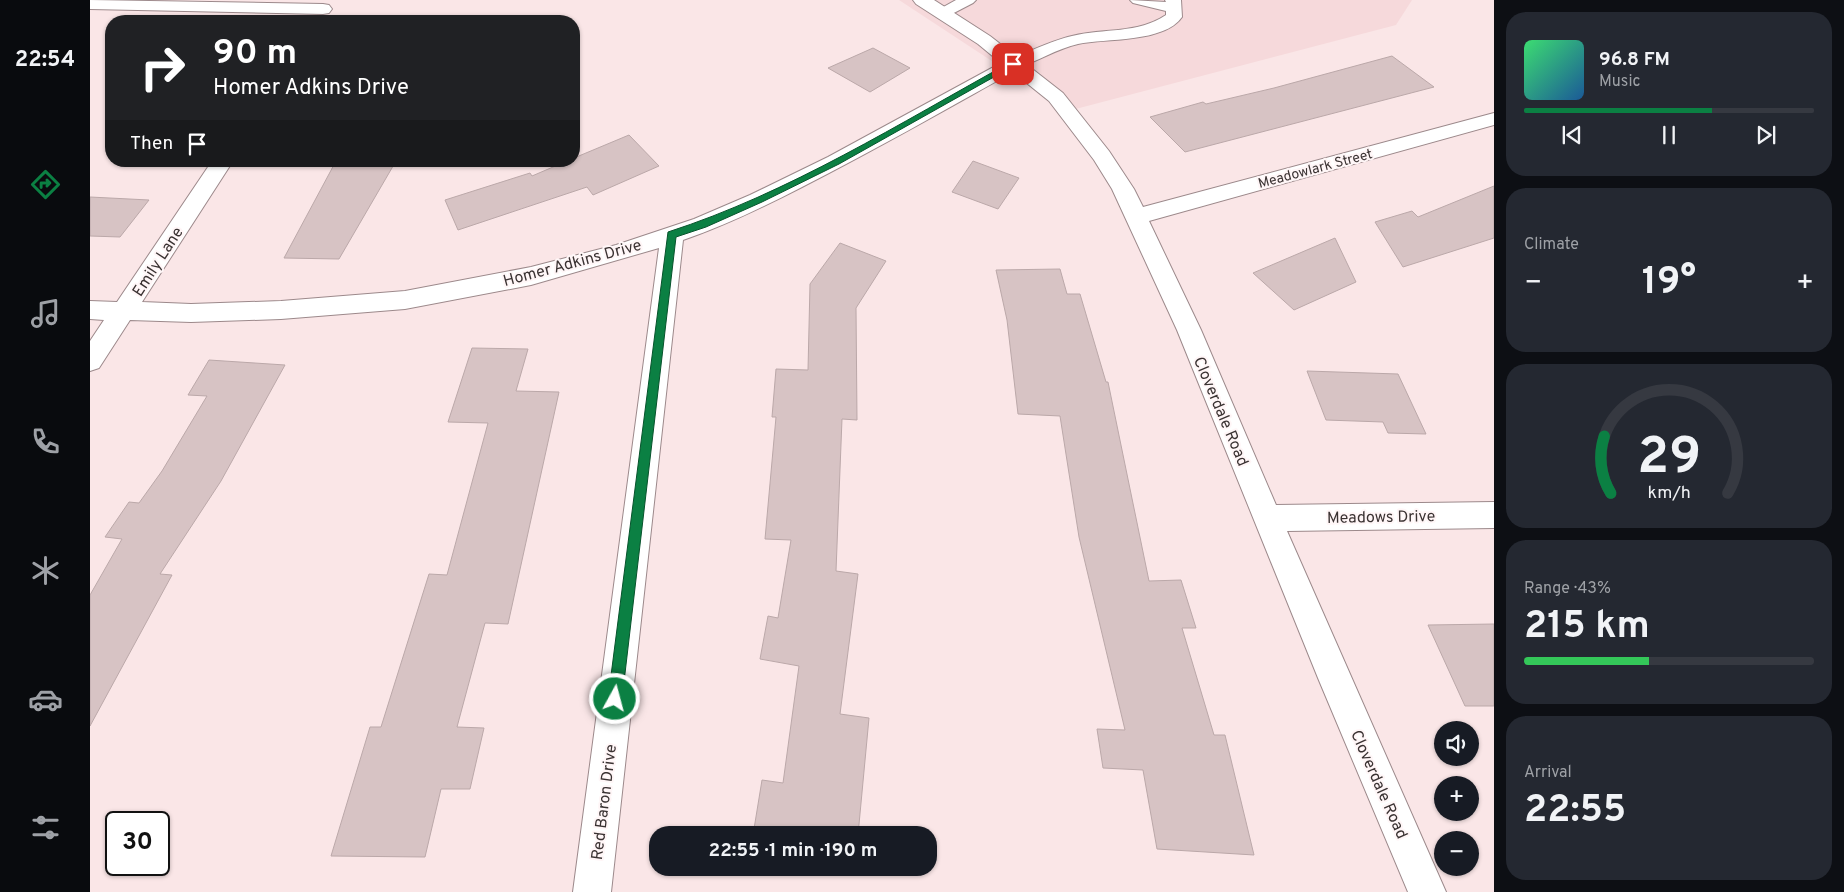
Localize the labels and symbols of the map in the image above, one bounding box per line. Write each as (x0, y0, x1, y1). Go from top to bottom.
pin (992, 43, 1034, 85)
street label: Meadowlark Street (1256, 146, 1374, 193)
street label: Emily Lane (129, 224, 189, 301)
street label: Homer Adkins Drive (501, 236, 644, 292)
street label: Cloverdale Road (1188, 354, 1252, 470)
street label: Meadows Drive (1327, 507, 1435, 529)
position arrow (588, 672, 640, 724)
street label: Cloverdale Road (1345, 727, 1411, 842)
street label: Red Baron Drive (588, 743, 622, 861)
speed limit sign: 30 (105, 811, 170, 876)

